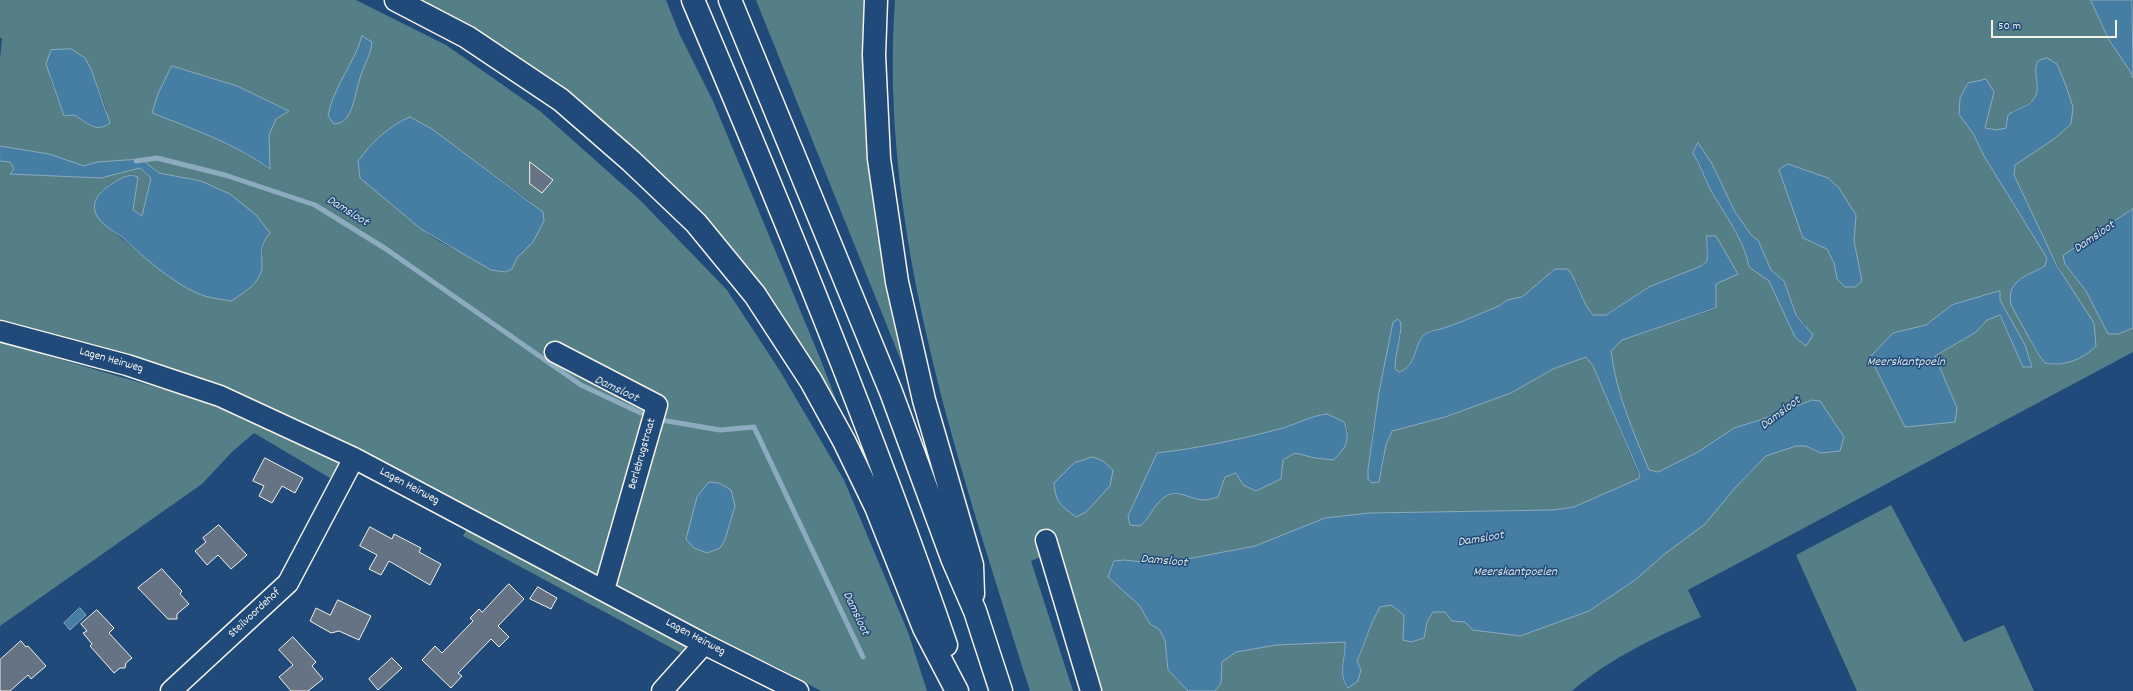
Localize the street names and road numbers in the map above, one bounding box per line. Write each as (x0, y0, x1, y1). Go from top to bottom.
street label: Lagen Heirweg (77, 345, 145, 377)
street label: Berlebrugstraat (626, 417, 660, 491)
street label: Lagen Heirweg (377, 465, 441, 509)
street label: Steilvoordehof (226, 586, 284, 642)
street label: Lagen Heirweg (663, 616, 727, 660)

